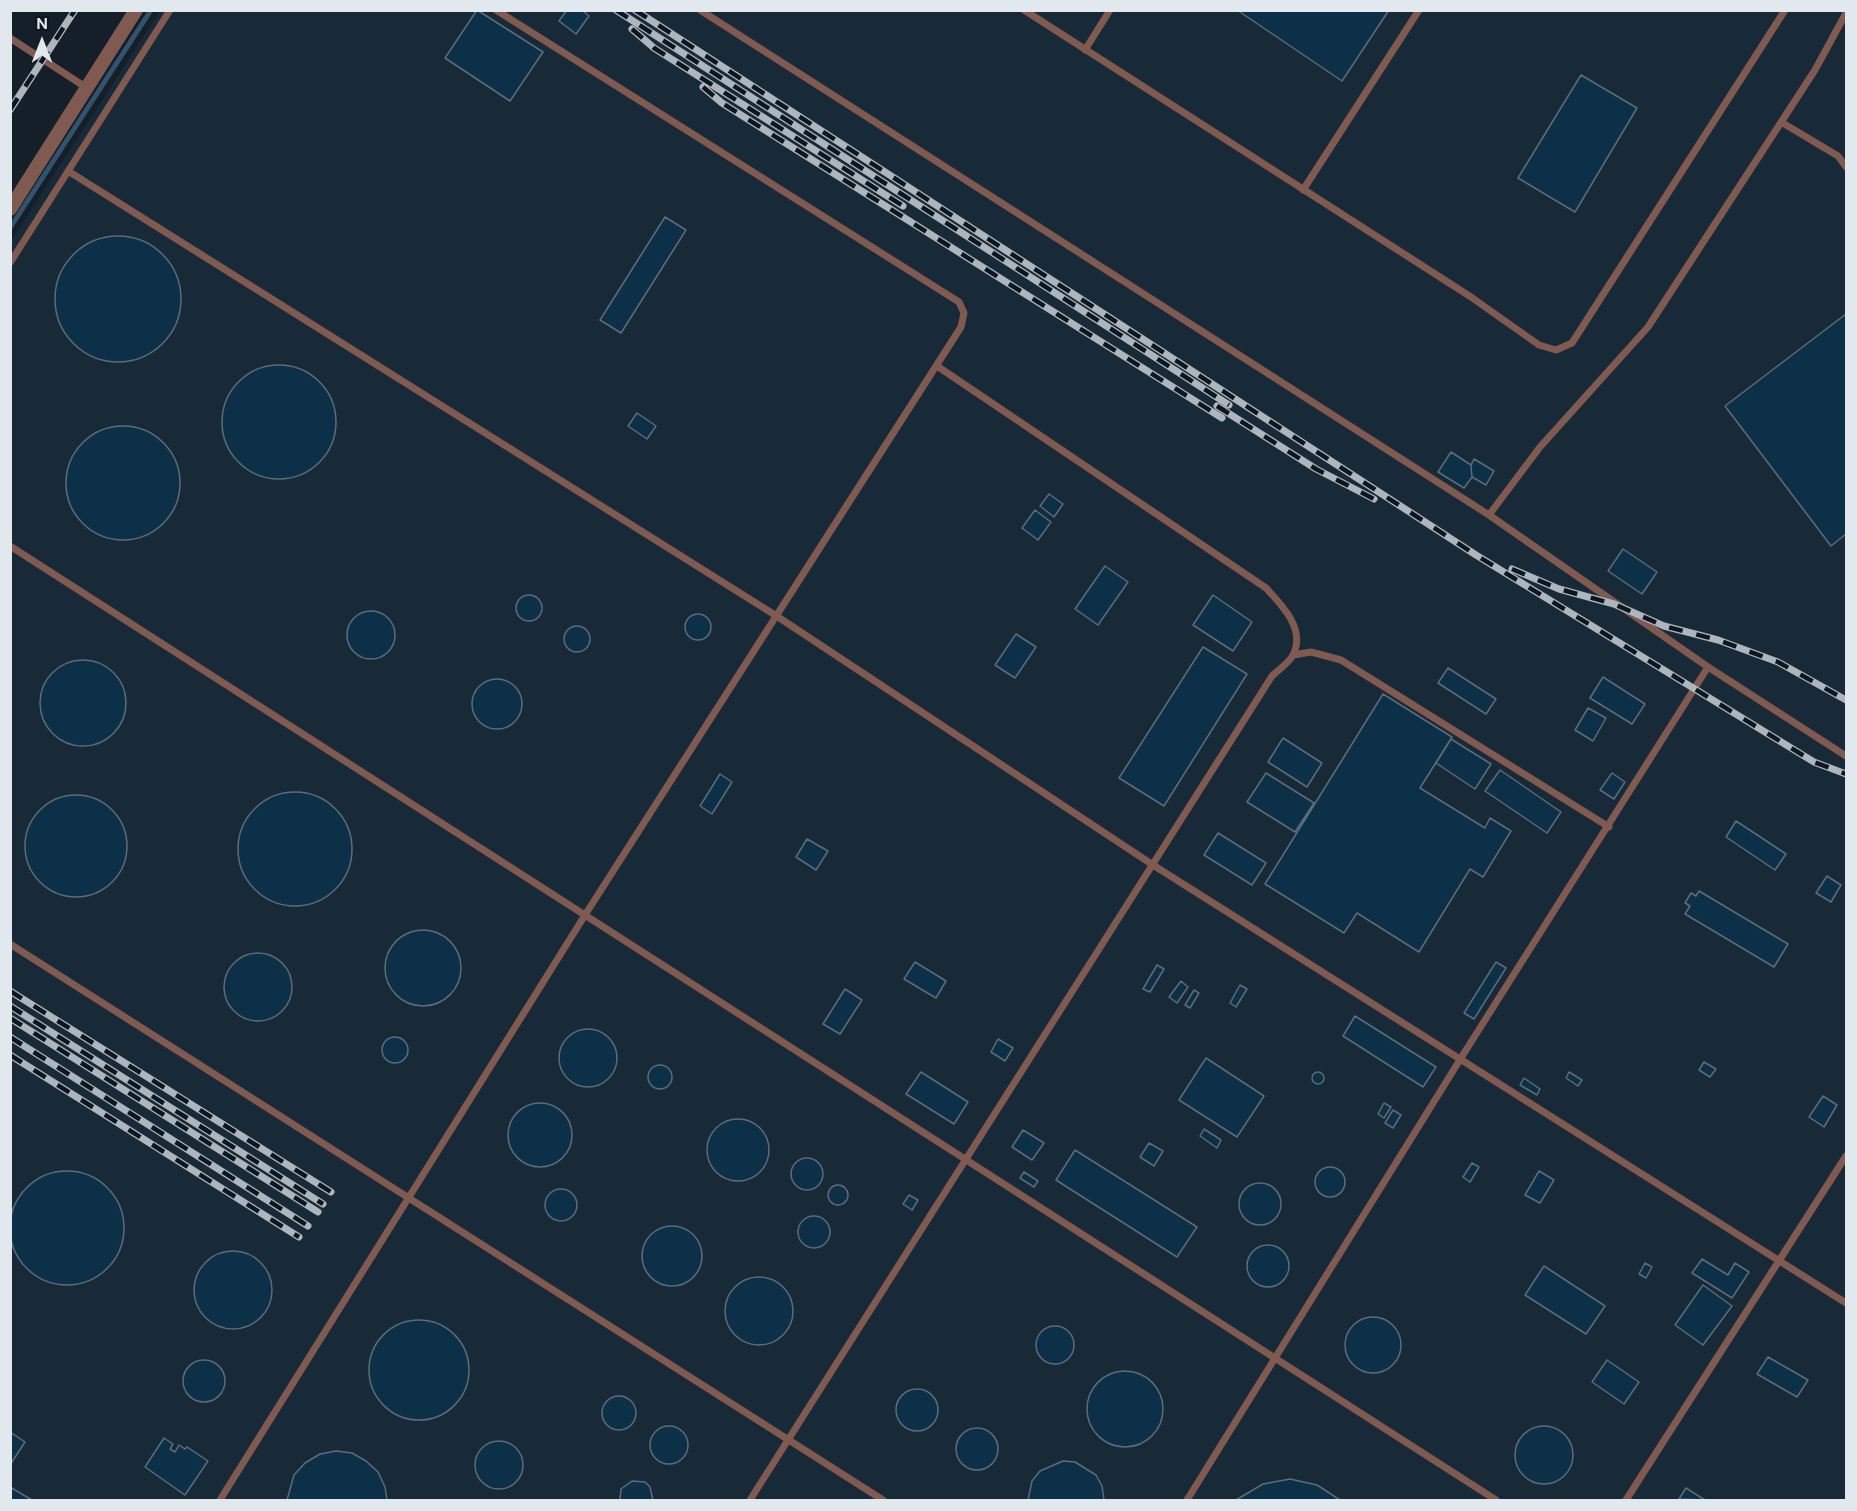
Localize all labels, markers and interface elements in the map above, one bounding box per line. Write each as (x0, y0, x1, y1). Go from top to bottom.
north arrow (12, 12, 72, 72)
text: N (36, 13, 48, 34)

